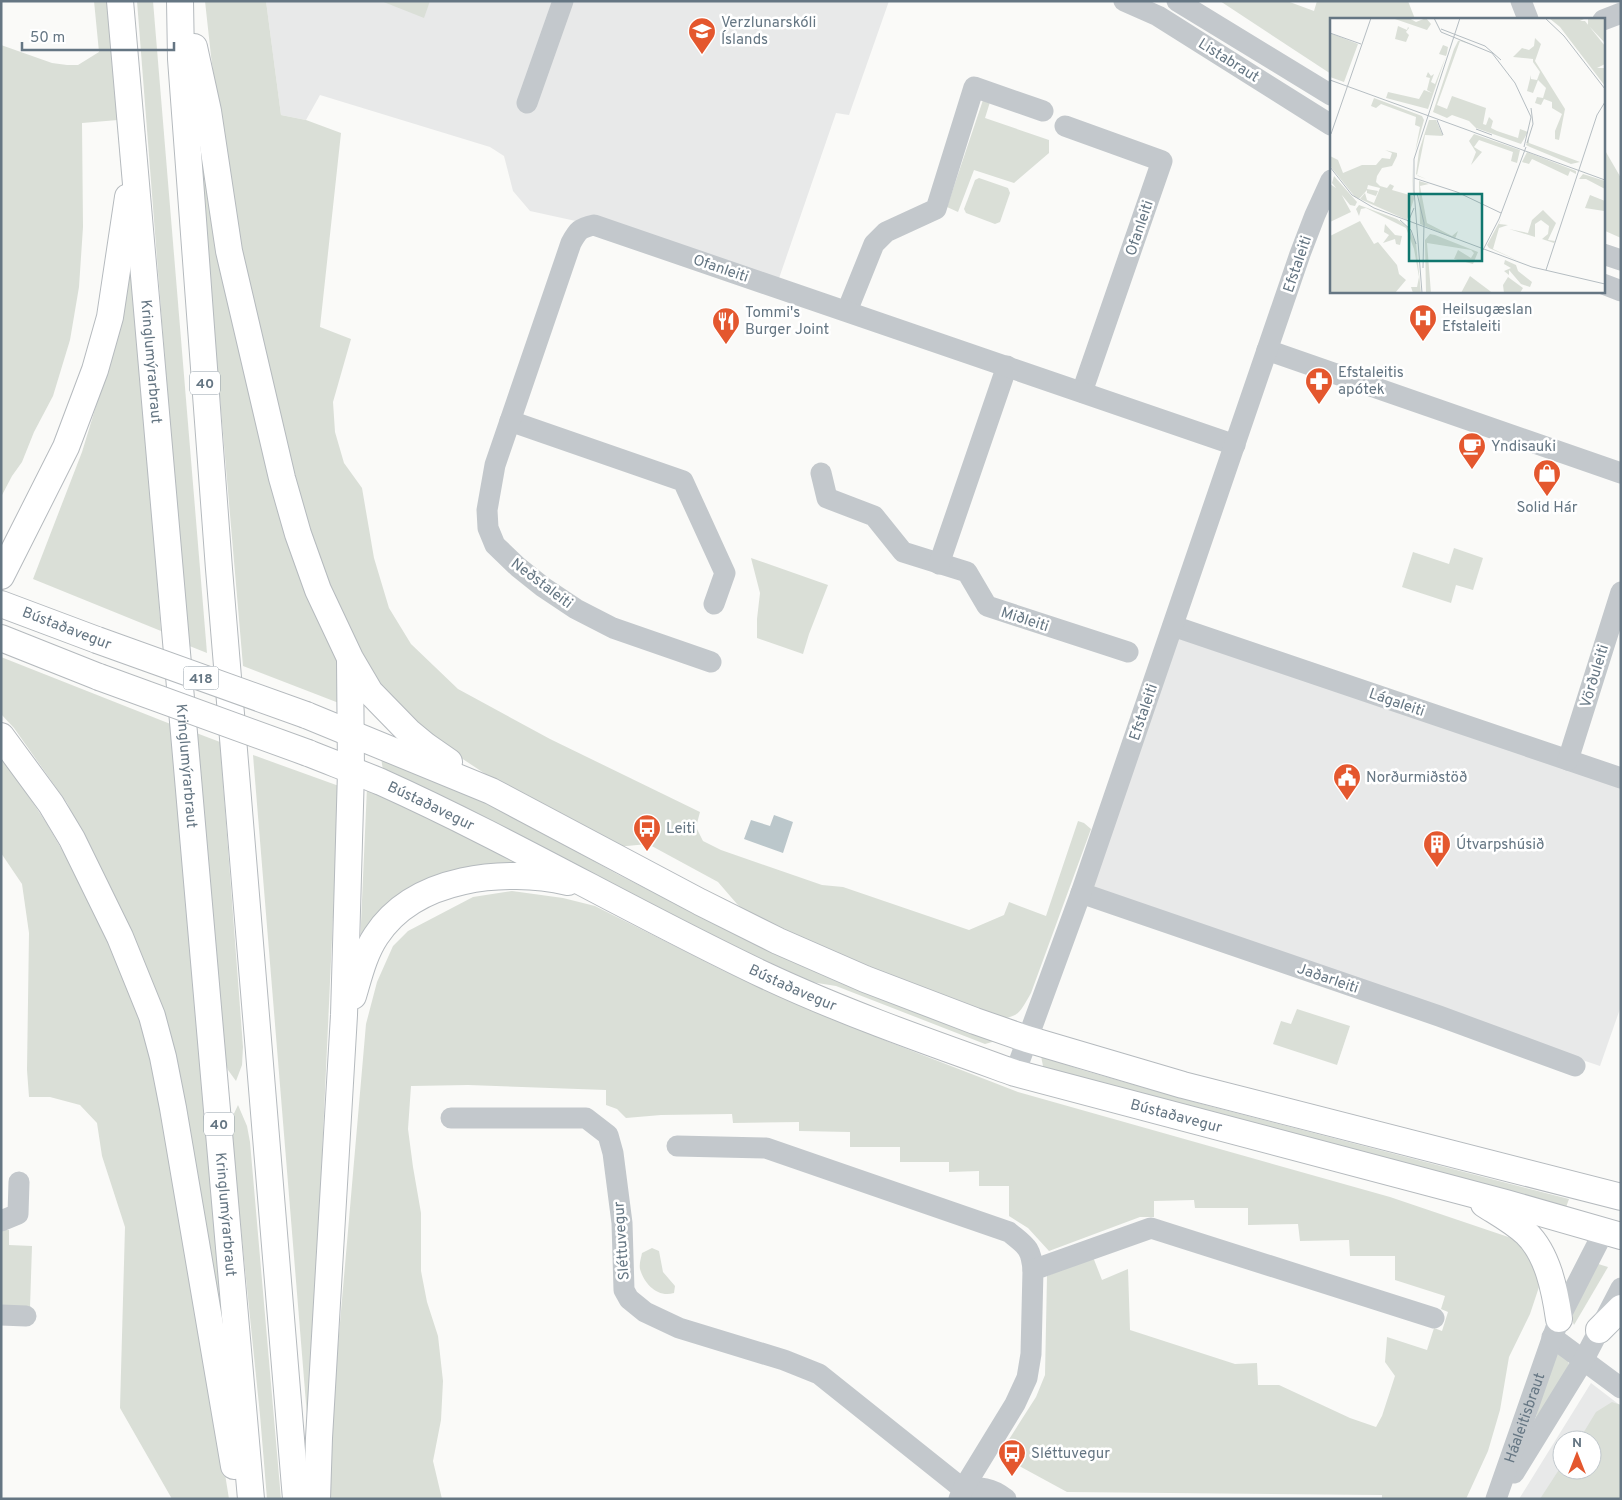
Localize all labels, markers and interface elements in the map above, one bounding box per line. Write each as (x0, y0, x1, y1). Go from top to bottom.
place label: Verzlunarskóli Íslands (721, 14, 816, 50)
school or university icon: Verzlunarskóli Íslands (687, 16, 717, 55)
inset map (1330, 18, 1604, 292)
scale bar (22, 20, 175, 52)
text: 50 m (30, 29, 65, 48)
street label: Listabraut (1194, 35, 1262, 87)
street label: Ofanleiti (1122, 198, 1159, 259)
street label: Efstaleiti (1280, 234, 1317, 295)
street label: Ofanleiti (690, 251, 751, 288)
street label: Kringlumýrarbraut (135, 299, 165, 425)
place label: Heilsugæslan Efstaleiti (1442, 301, 1532, 337)
hospital icon: Heilsugæslan Efstaleiti (1408, 303, 1438, 342)
place label: Tommi's Burger Joint (745, 304, 829, 340)
restaurant icon: Tommi's Burger Joint (711, 306, 741, 345)
place label: Efstaleitis apótek (1338, 364, 1404, 400)
pharmacy icon: Efstaleitis apótek (1304, 366, 1334, 405)
road number: 40 (190, 372, 220, 394)
cafe icon: Yndisauki (1457, 431, 1487, 470)
place label: Yndisauki (1491, 438, 1556, 457)
shop icon: Solid Hár (1532, 458, 1562, 497)
place label: Solid Hár (1516, 499, 1578, 518)
street label: Neðstaleiti (506, 555, 576, 614)
street label: Bústaðavegur (19, 604, 114, 655)
street label: Miðleiti (998, 604, 1051, 637)
street label: Vörðuleiti (1577, 643, 1614, 710)
road number: 418 (184, 666, 218, 690)
street label: Efstaleiti (1126, 682, 1163, 743)
street label: Lágaleiti (1366, 685, 1427, 722)
street label: Kringlumýrarbraut (171, 703, 200, 829)
public building icon: Norðurmiðstöð (1332, 762, 1362, 801)
place label: Norðurmiðstöð (1366, 769, 1467, 788)
street label: Bústaðavegur (384, 778, 477, 836)
bus stop icon: Leiti (632, 813, 662, 852)
place label: Leiti (666, 820, 695, 839)
building icon: Útvarpshúsið (1422, 829, 1452, 868)
place label: Útvarpshúsið (1456, 834, 1544, 855)
street label: Jaðarleiti (1294, 960, 1361, 999)
street label: Bústaðavegur (745, 961, 839, 1017)
street label: Bústaðavegur (1128, 1096, 1224, 1138)
road number: 40 (204, 1112, 234, 1136)
street label: Kringlumýrarbraut (210, 1152, 240, 1277)
street label: Sléttuvegur (610, 1201, 635, 1281)
street label: Háaleitisbraut (1501, 1371, 1550, 1466)
north arrow (1552, 1430, 1602, 1480)
text: N (1572, 1435, 1582, 1452)
bus stop icon: Sléttuvegur (997, 1438, 1027, 1477)
place label: Sléttuvegur (1031, 1445, 1110, 1464)

